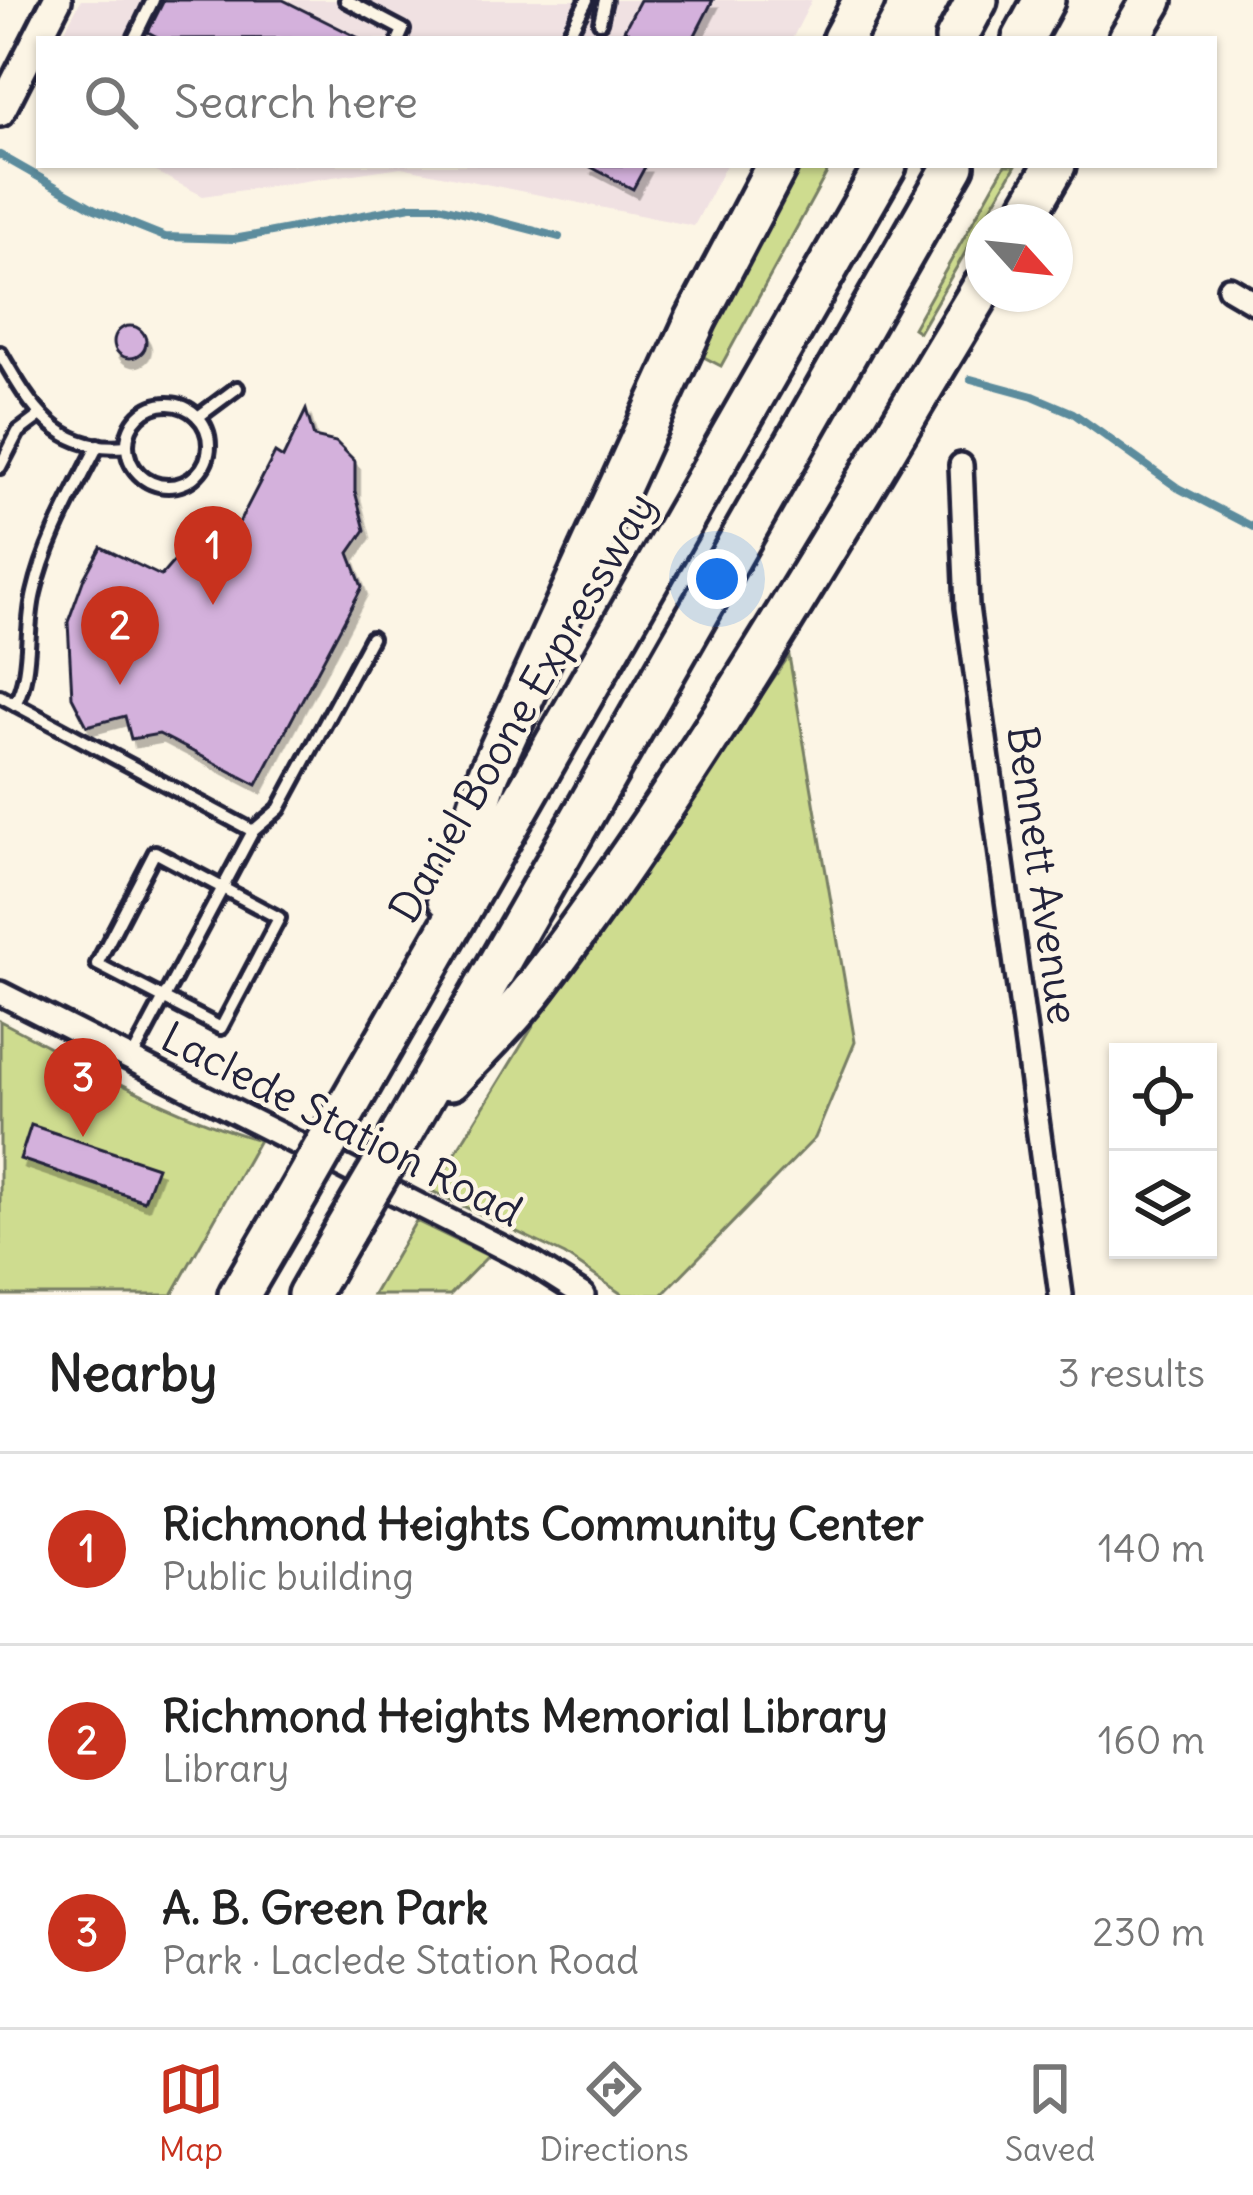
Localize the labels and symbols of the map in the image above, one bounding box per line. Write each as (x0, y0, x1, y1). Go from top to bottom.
north arrow (965, 204, 1073, 312)
street label: Daniel Boone Expressway (378, 483, 666, 931)
pin: 1 (174, 506, 252, 605)
your location (687, 549, 747, 609)
pin: 2 (81, 586, 159, 685)
street label: Bennett Avenue (996, 723, 1090, 1027)
street label: Laclede Station Road (153, 1011, 531, 1237)
pin: 3 (44, 1038, 122, 1137)

